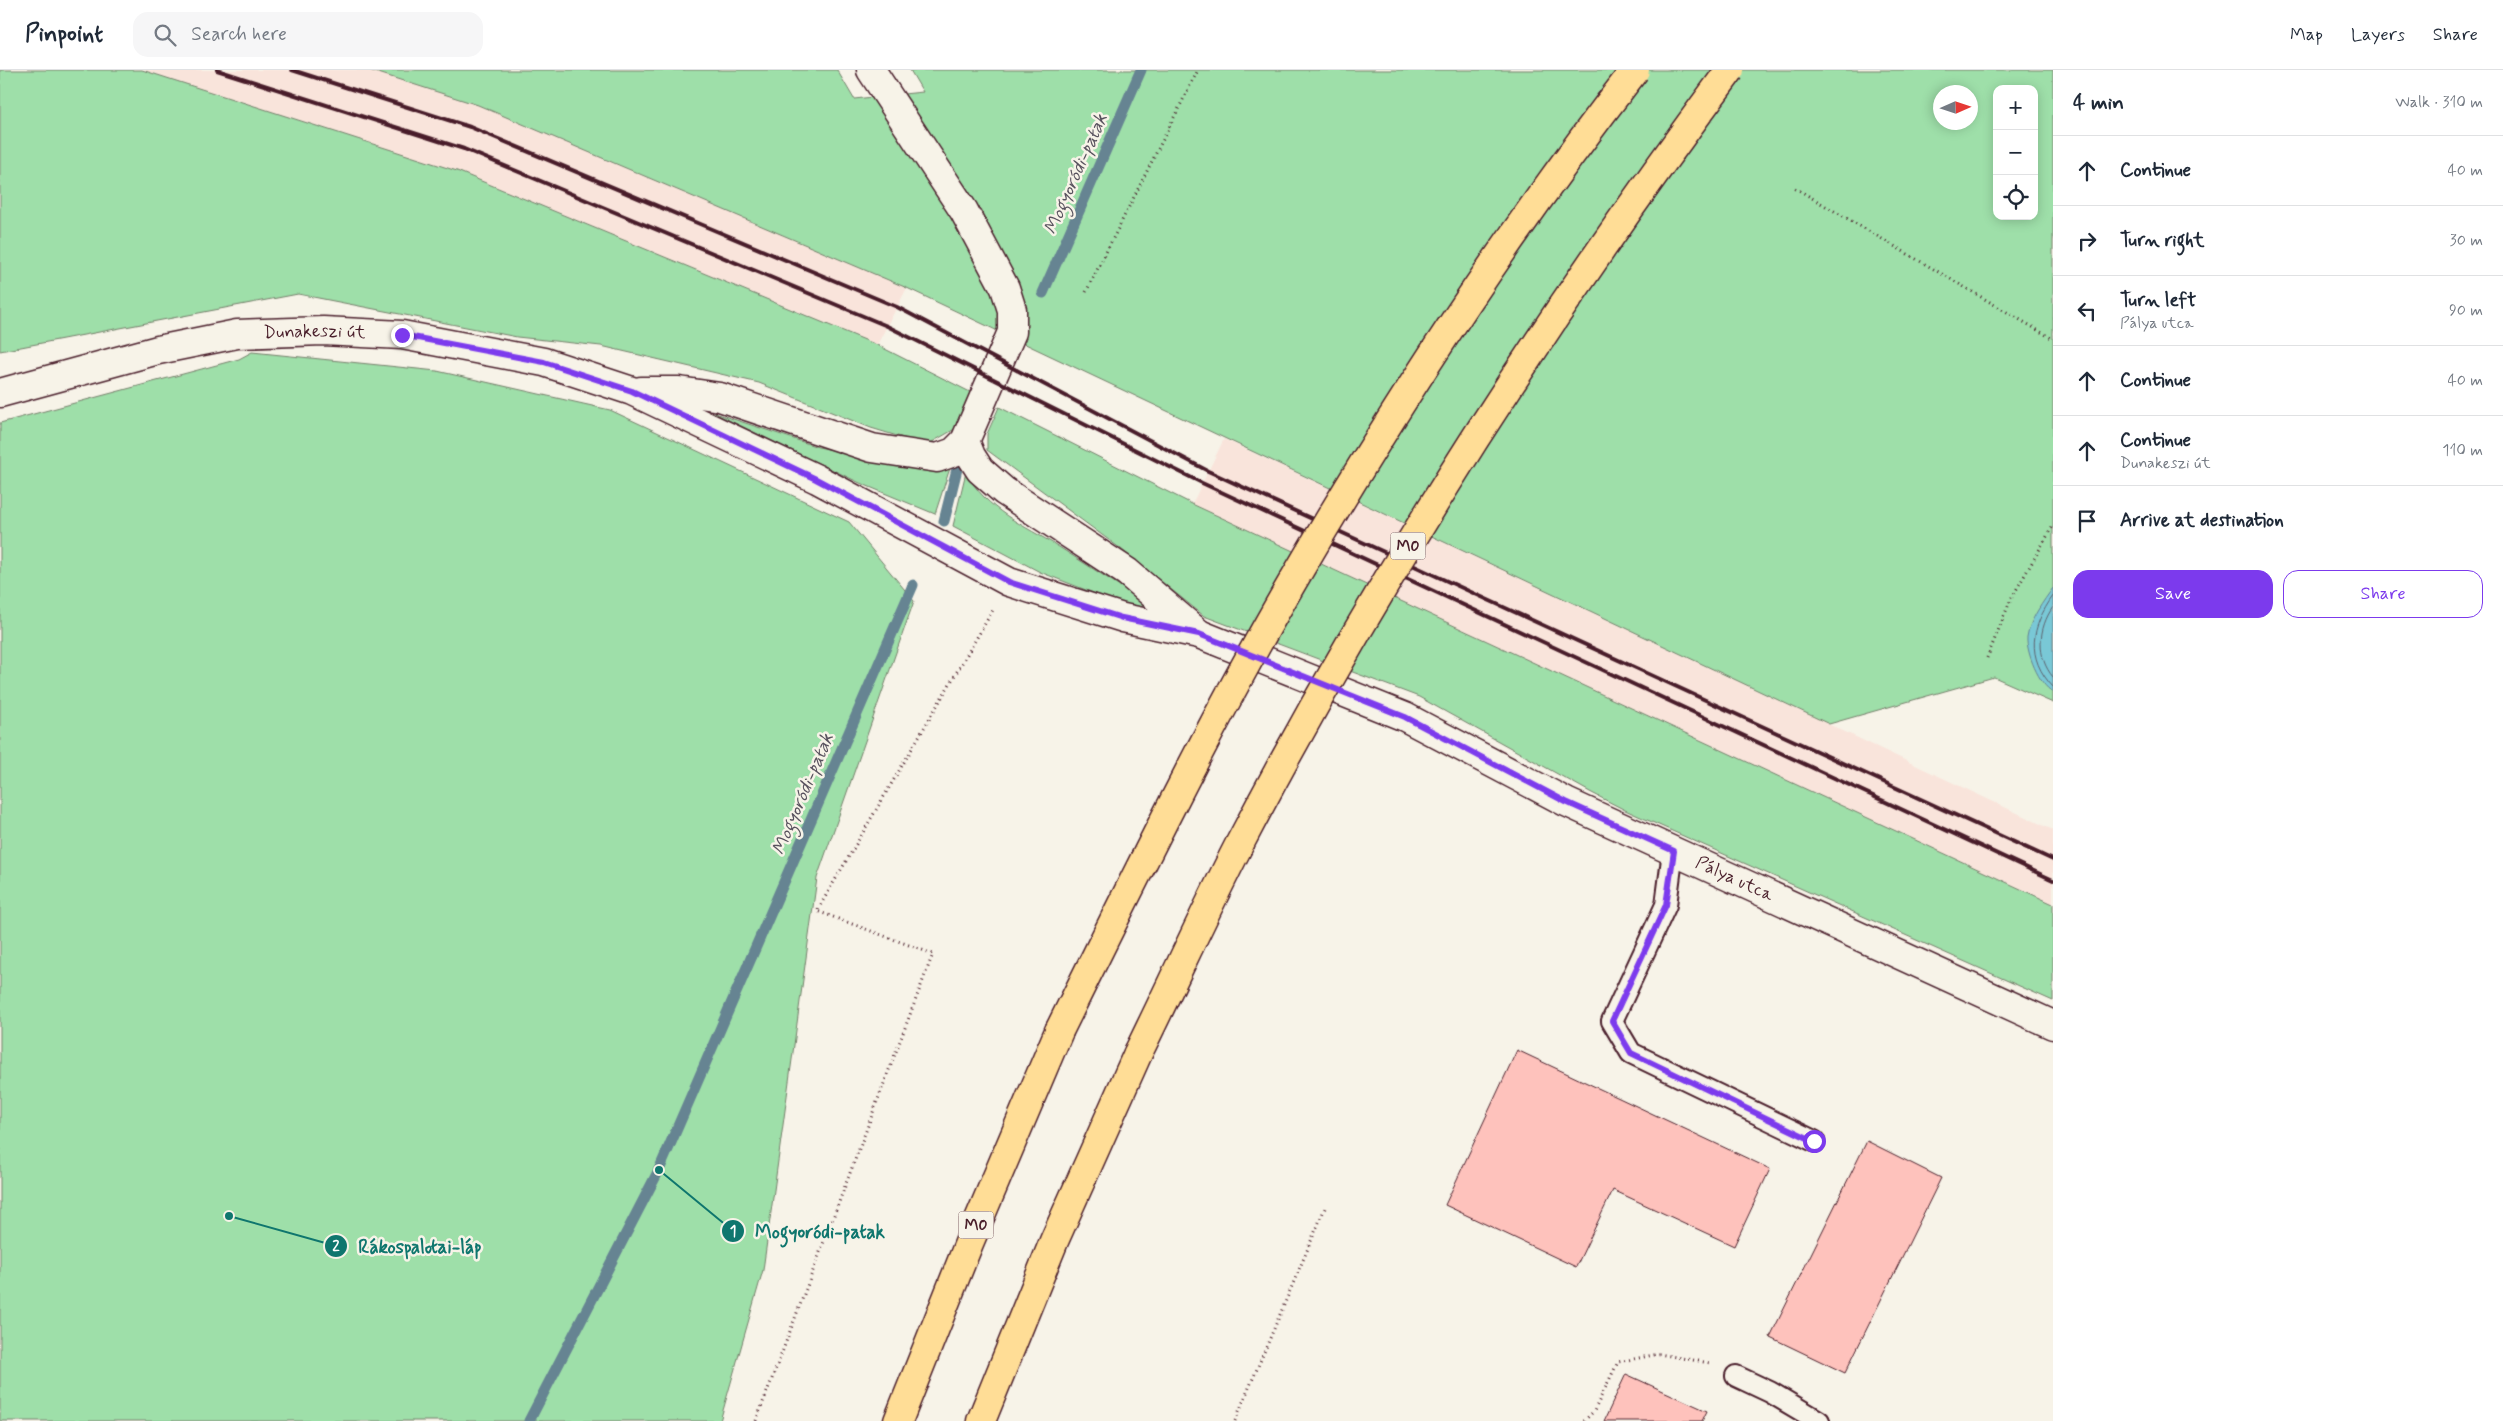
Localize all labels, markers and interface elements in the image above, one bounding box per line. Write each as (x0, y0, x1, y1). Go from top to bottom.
search box (133, 12, 483, 57)
text: Pinpoint (25, 19, 103, 50)
icon: search (151, 21, 179, 49)
text: Search here (191, 22, 287, 47)
text: Map (2290, 23, 2323, 47)
text: Layers (2351, 23, 2405, 47)
text: Share (2433, 23, 2478, 47)
north arrow (1933, 85, 1978, 130)
map controls (1993, 85, 2038, 220)
button: + (1993, 85, 2038, 130)
text: 4 min (2073, 89, 2124, 117)
text: Walk · 310 m (2395, 92, 2483, 113)
water label: Mogyoródi-patak (1038, 109, 1116, 239)
button: − (1993, 130, 2038, 175)
icon: ahead (2073, 157, 2101, 185)
text: Continue (2120, 158, 2191, 183)
text: 40 m (2447, 160, 2483, 181)
button: locate (1993, 175, 2038, 220)
icon: right (2073, 227, 2101, 255)
text: Turn right (2120, 228, 2204, 253)
text: 30 m (2450, 230, 2483, 251)
text: Turn left (2120, 288, 2196, 313)
icon: left (2073, 297, 2101, 325)
text: 90 m (2449, 300, 2483, 321)
text: Pálya utca (2120, 313, 2194, 334)
street label: Dunakeszi út (263, 319, 367, 345)
route end (391, 324, 414, 347)
icon: ahead (2073, 367, 2101, 395)
text: Continue (2120, 368, 2191, 393)
text: 40 m (2447, 370, 2483, 391)
text: Continue (2120, 428, 2191, 453)
icon: ahead (2073, 437, 2101, 465)
text: 110 m (2442, 440, 2483, 461)
text: Dunakeszi út (2120, 453, 2211, 474)
icon: arrive (2073, 507, 2101, 535)
text: Arrive at destination (2120, 508, 2284, 533)
road number: M0 (1390, 532, 1426, 560)
button: Save (2073, 570, 2273, 618)
button: Share (2283, 570, 2483, 618)
water label: Mogyoródi-patak (766, 729, 842, 859)
street label: Pálya utca (1692, 851, 1777, 907)
route start (1803, 1130, 1826, 1153)
road number: M0 (958, 1212, 994, 1238)
callout: Mogyoródi-patak (721, 1214, 895, 1248)
text: Mogyoródi-patak (755, 1220, 886, 1248)
text: 1 (730, 1222, 736, 1242)
callout: Rákospalotai-láp (324, 1229, 492, 1263)
text: Rákospalotai-láp (358, 1235, 482, 1260)
text: 2 (332, 1237, 340, 1257)

